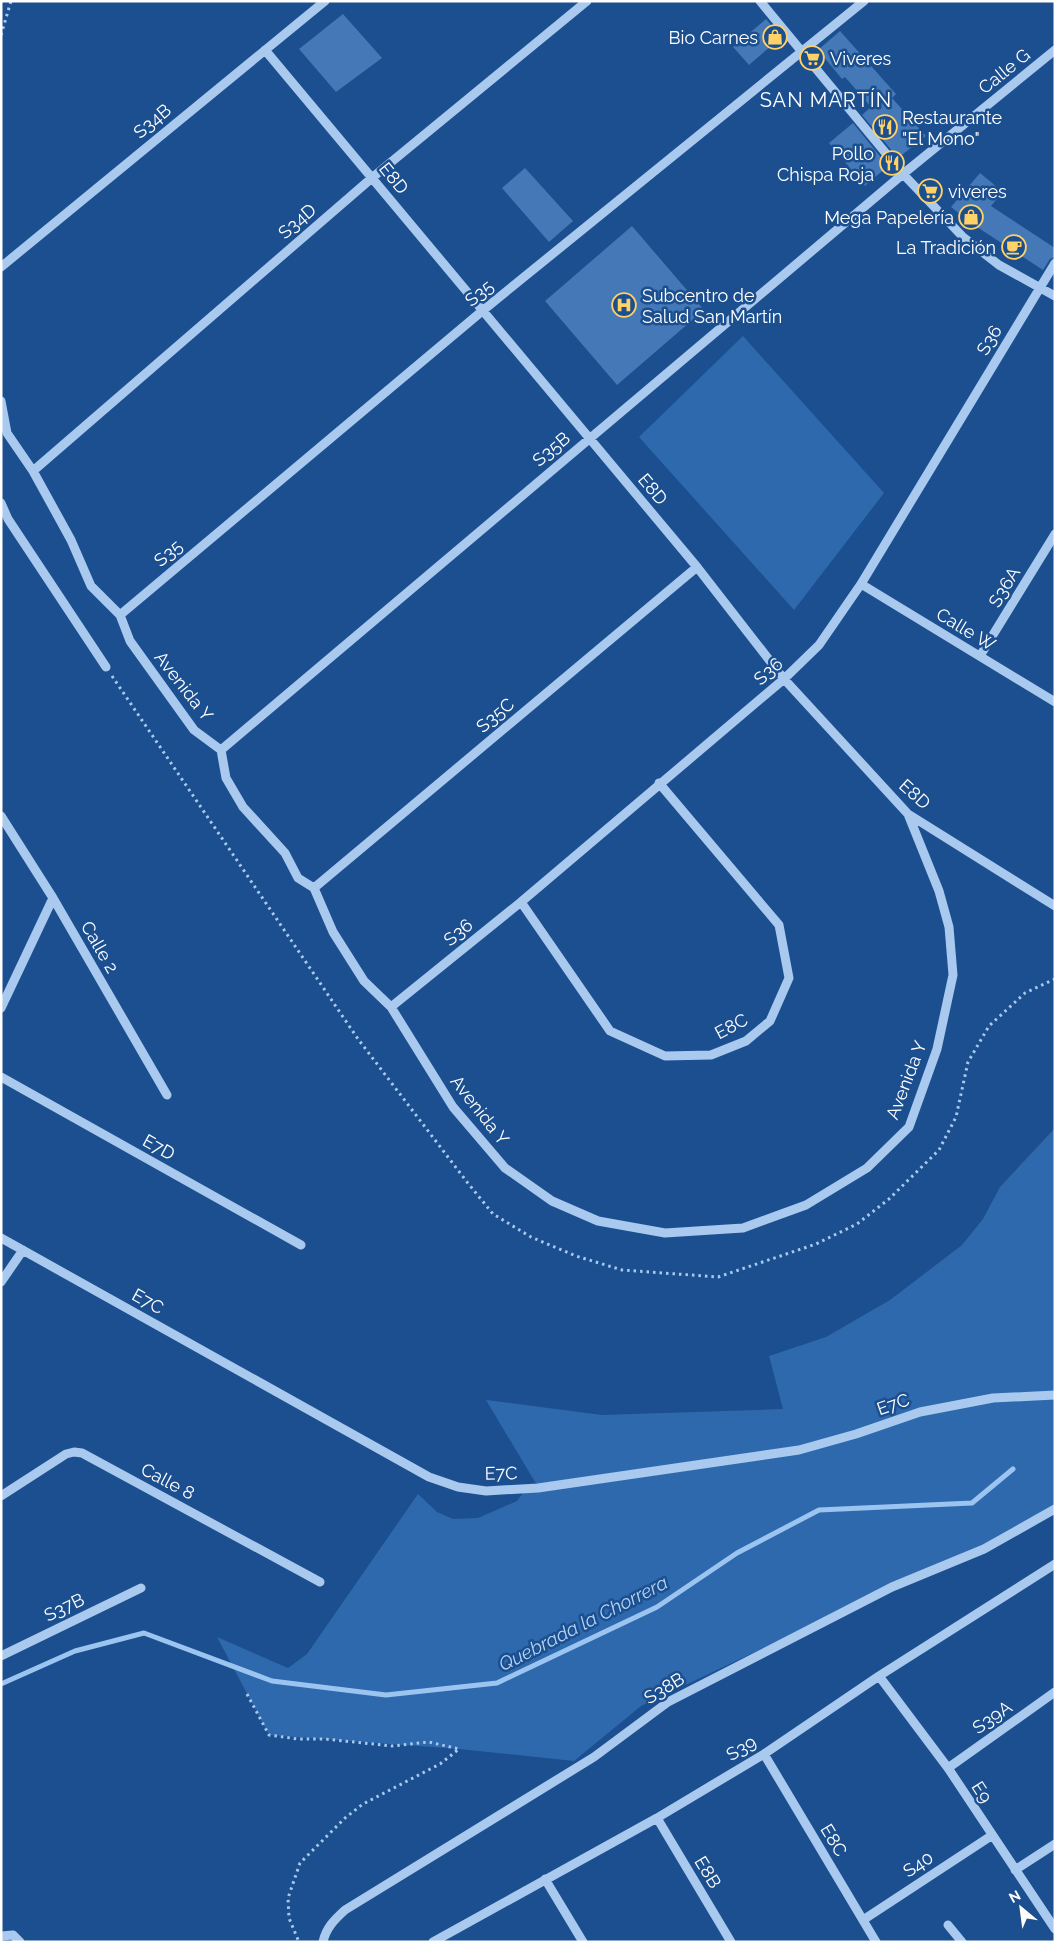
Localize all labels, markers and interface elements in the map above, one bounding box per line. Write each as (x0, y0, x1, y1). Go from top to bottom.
shop icon: Bio Carnes (762, 24, 788, 50)
place label: Bio Carnes (669, 27, 758, 48)
street label: Calle G (974, 44, 1034, 98)
supermarket icon: Viveres (799, 45, 825, 71)
place label: Viveres (830, 48, 892, 69)
district label: SAN MARTÍN (760, 88, 892, 112)
street label: S34B (129, 99, 175, 143)
place label: Restaurante "El Mono" (902, 107, 1003, 149)
restaurant icon: Restaurante "El Mono" (872, 114, 898, 140)
place label: Pollo Chispa Roja (777, 143, 874, 185)
restaurant icon: Pollo Chispa Roja (879, 150, 905, 176)
street label: E8D (375, 158, 413, 198)
supermarket icon: viveres (917, 178, 943, 204)
place label: viveres (948, 181, 1007, 202)
street label: S34D (274, 199, 320, 243)
shop icon: Mega Papelería (958, 204, 984, 230)
place label: Mega Papelería (824, 207, 954, 228)
cafe icon: La Tradición (1001, 234, 1027, 260)
place label: La Tradición (896, 237, 996, 258)
street label: S35 (461, 275, 498, 311)
place label: Subcentro de Salud San Martín (642, 285, 782, 327)
hospital icon: Subcentro de Salud San Martín (611, 292, 637, 318)
street label: S36 (972, 321, 1006, 359)
street label: S35B (528, 427, 574, 471)
street label: E8D (634, 469, 672, 509)
street label: S35 (150, 535, 187, 571)
street label: S36A (984, 563, 1024, 611)
street label: Calle W (933, 603, 1000, 655)
street label: Avenida Y (150, 647, 218, 725)
street label: S36 (749, 653, 787, 689)
street label: S35C (472, 693, 518, 737)
street label: E8D (895, 775, 935, 813)
street label: S36 (439, 914, 477, 950)
street label: Calle 2 (77, 917, 123, 977)
street label: E8C (711, 1009, 751, 1043)
street label: Avenida Y (881, 1037, 931, 1122)
street label: Avenida Y (446, 1071, 514, 1149)
street label: E7D (139, 1130, 179, 1164)
street label: E7C (129, 1284, 167, 1318)
street label: E7C (874, 1389, 912, 1419)
street label: Calle 8 (138, 1458, 198, 1504)
street label: E7C (484, 1462, 518, 1484)
water label: Quebrada la Chorrera (495, 1571, 671, 1675)
street label: S37B (40, 1588, 88, 1626)
street label: S38B (640, 1668, 688, 1708)
street label: S39A (968, 1696, 1016, 1738)
street label: S39 (722, 1731, 760, 1765)
street label: E9 (967, 1777, 997, 1807)
street label: E8C (816, 1820, 852, 1860)
street label: S40 (899, 1847, 937, 1881)
street label: E8B (690, 1852, 726, 1892)
north arrow (996, 1883, 1046, 1933)
text: N (1006, 1887, 1023, 1906)

